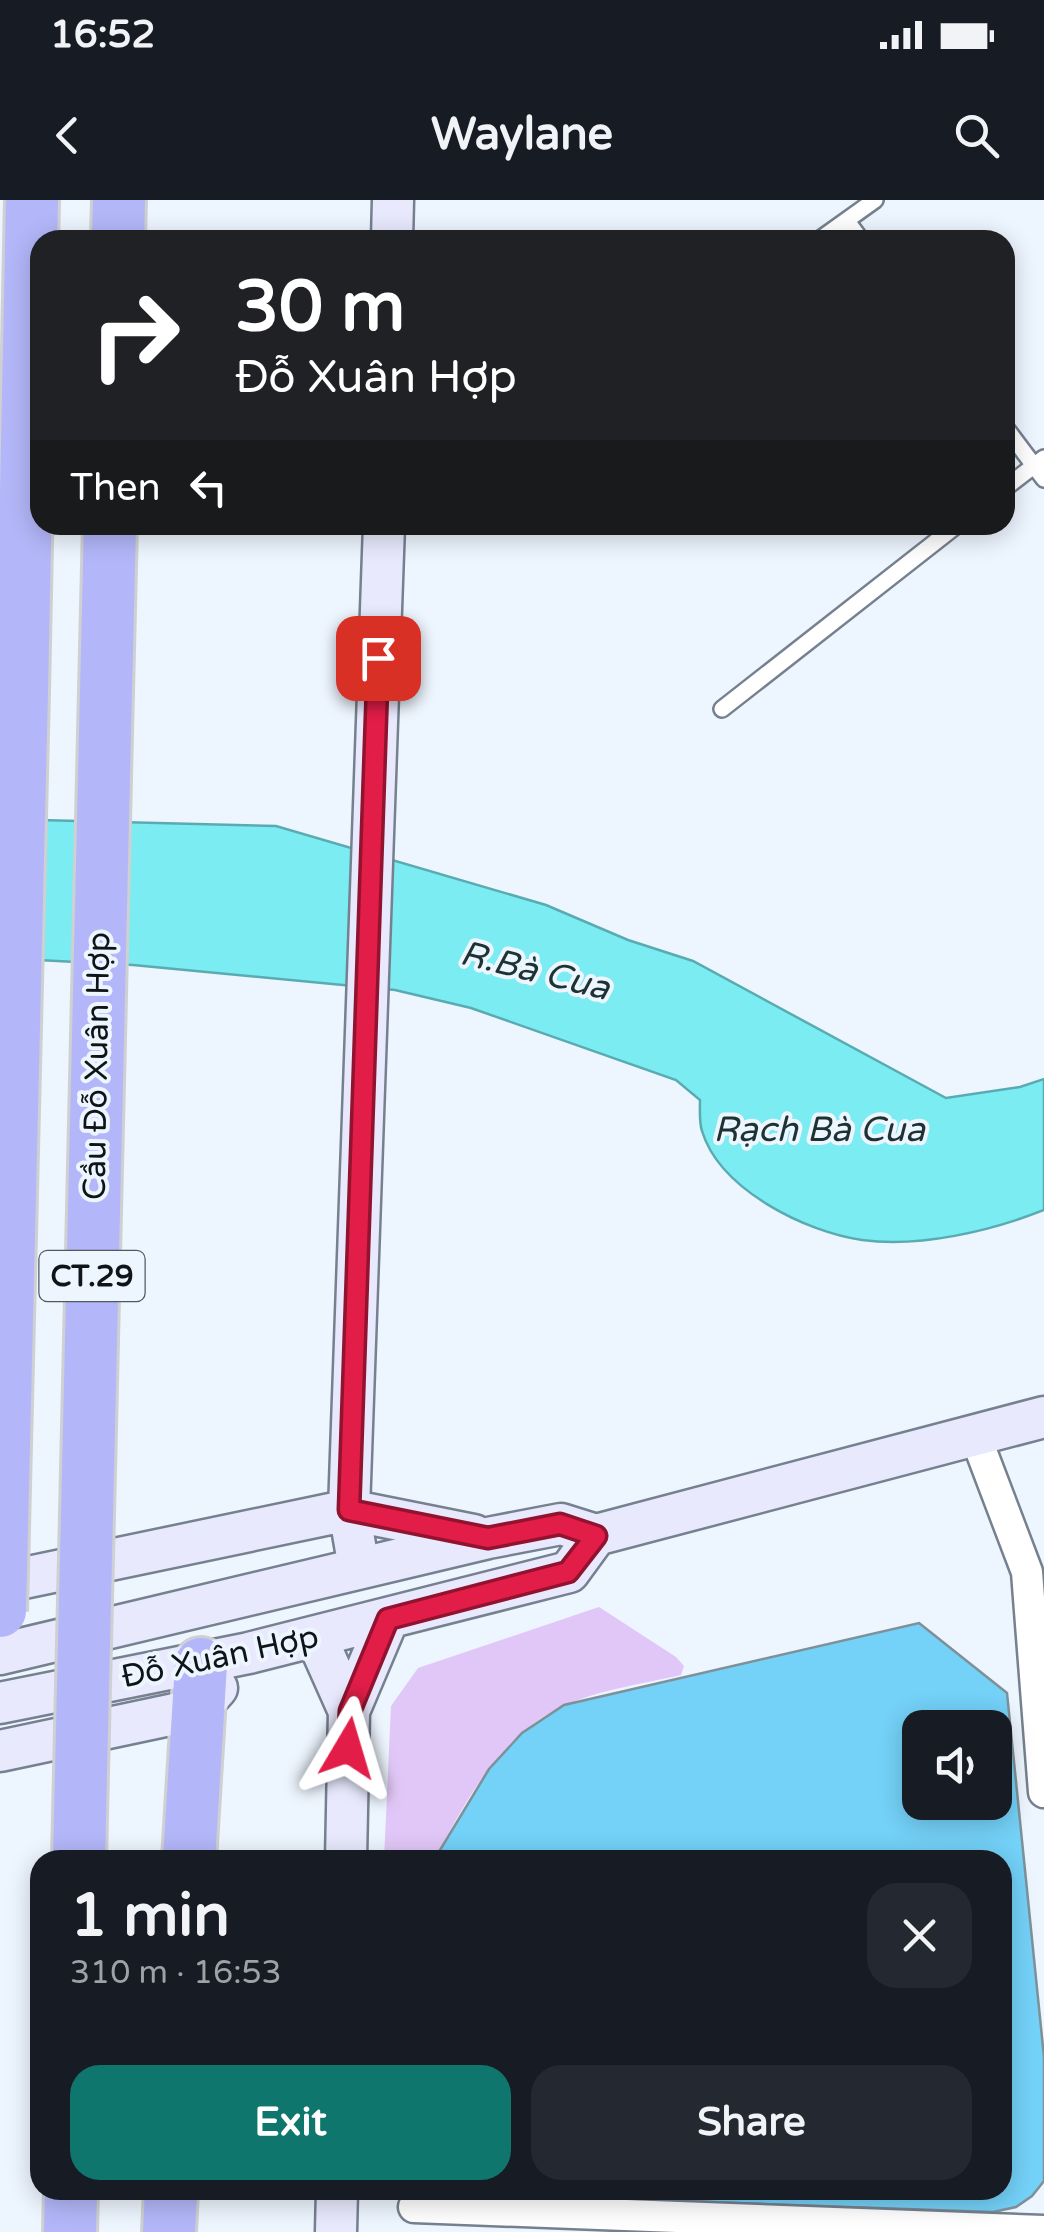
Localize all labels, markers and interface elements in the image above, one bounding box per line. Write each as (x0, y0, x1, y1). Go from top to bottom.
text: 16:52 (50, 12, 155, 58)
icon: back (40, 108, 95, 163)
text: Waylane (431, 108, 613, 162)
icon: search (949, 108, 1004, 163)
text: 30 m (235, 266, 405, 350)
icon: right (70, 270, 200, 400)
text: Đỗ Xuân Hợp (235, 351, 517, 405)
icon: left (181, 460, 236, 515)
text: Then (70, 465, 161, 511)
pin (336, 616, 421, 701)
icon: arrive (351, 631, 406, 686)
street label: Cầu Đỗ Xuân Hợp (76, 931, 118, 1201)
water label: R.Bà Cua (456, 932, 615, 1010)
water label: Rạch Bà Cua (713, 1109, 926, 1151)
road number: CT.29 (39, 1251, 144, 1301)
street label: Đỗ Xuân Hợp (118, 1618, 322, 1696)
position arrow (296, 1696, 400, 1800)
map controls (902, 1710, 1012, 1820)
button: sound (902, 1710, 1012, 1820)
text: 1 min (70, 1880, 230, 1952)
button: close (867, 1883, 972, 1988)
text: 310 m · 16:53 (70, 1954, 282, 1992)
button: Exit (70, 2065, 511, 2180)
button: Share (531, 2065, 972, 2180)

